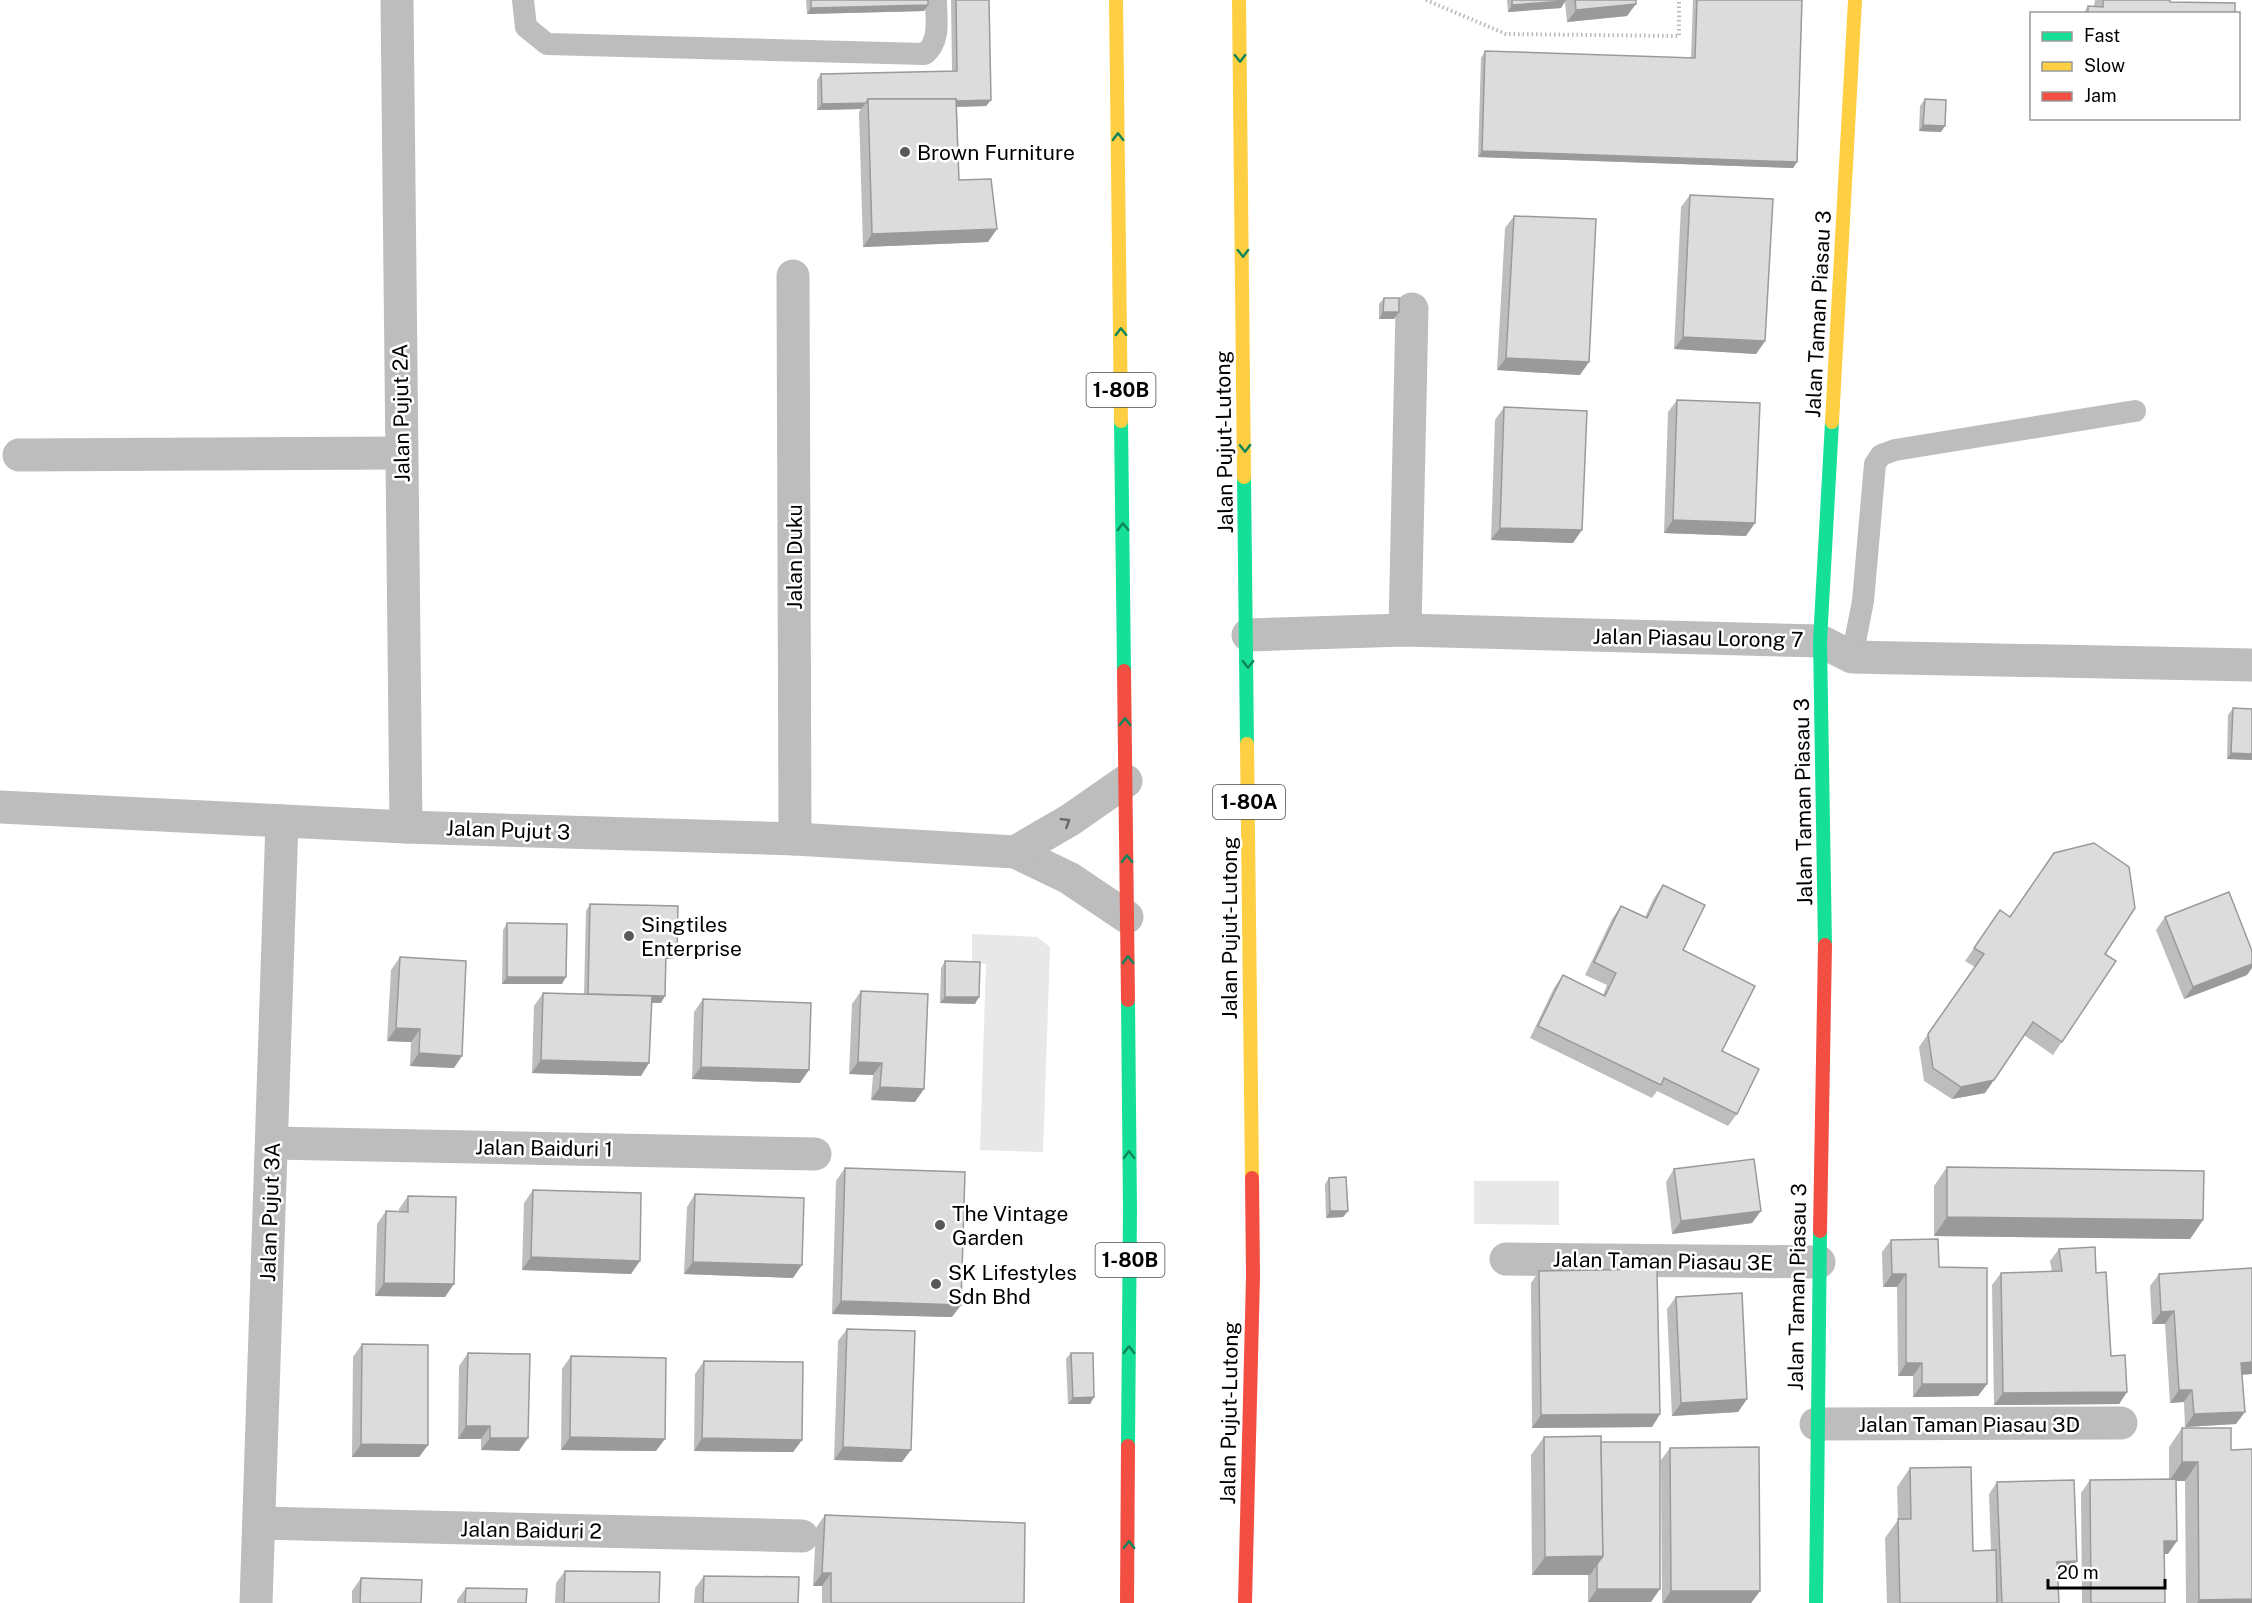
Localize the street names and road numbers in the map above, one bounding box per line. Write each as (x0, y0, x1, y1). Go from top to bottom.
street label: Jalan Taman Piasau 3 (1800, 210, 1836, 418)
street label: Jalan Pujut 2A (387, 343, 415, 483)
street label: Jalan Pujut-Lutong (1210, 350, 1238, 534)
road number: 1-80B (1086, 373, 1156, 407)
street label: Jalan Duku (782, 504, 807, 610)
street label: Jalan Piasau Lorong 7 (1592, 624, 1804, 652)
street label: Jalan Taman Piasau 3 (1789, 698, 1817, 906)
road number: 1-80A (1213, 785, 1285, 819)
street label: Jalan Pujut 3 (445, 815, 571, 845)
street label: Jalan Pujut-Lutong (1217, 837, 1242, 1019)
street label: Jalan Baiduri 1 (475, 1134, 613, 1162)
street label: Jalan Pujut 3A (255, 1142, 285, 1282)
street label: Jalan Taman Piasau 3 (1783, 1183, 1811, 1391)
road number: 1-80B (1096, 1243, 1164, 1277)
street label: Jalan Taman Piasau 3E (1553, 1247, 1773, 1275)
street label: Jalan Pujut-Lutong (1215, 1321, 1243, 1505)
street label: Jalan Taman Piasau 3D (1858, 1412, 2080, 1437)
street label: Jalan Baiduri 2 (460, 1516, 602, 1544)

